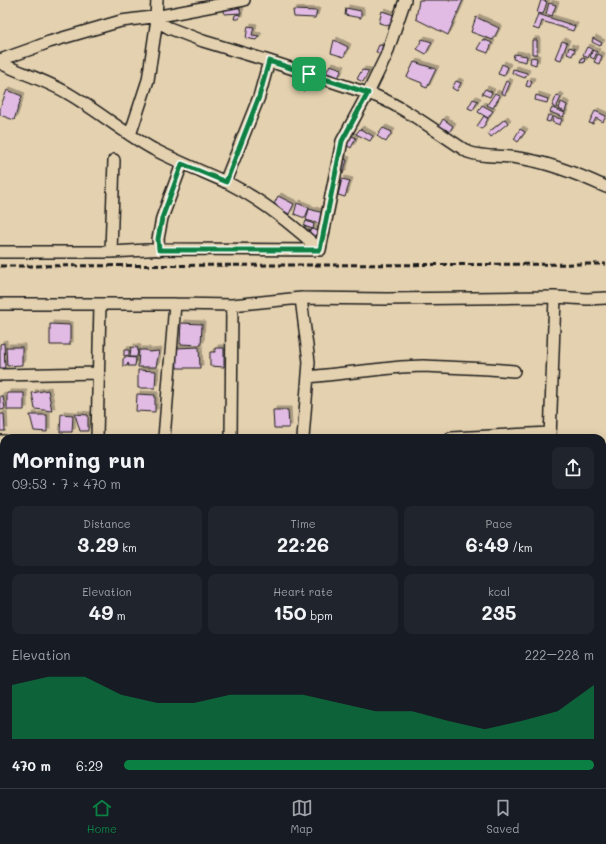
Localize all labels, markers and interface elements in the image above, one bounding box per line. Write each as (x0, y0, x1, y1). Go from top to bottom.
pin (292, 57, 326, 91)
icon: arrive (298, 63, 320, 85)
text: Morning run (12, 445, 145, 474)
button: share (552, 447, 594, 489)
text: 09:53 · 7 × 470 m (12, 475, 121, 492)
text: Distance (83, 516, 131, 531)
text: Time (290, 516, 316, 531)
text: Pace (486, 516, 512, 531)
text: 3.29 (77, 531, 119, 557)
text: 22:26 (277, 531, 329, 557)
text: 6:49 (465, 531, 509, 557)
text: km (119, 540, 137, 555)
text: /km (509, 540, 533, 555)
text: Elevation (82, 584, 132, 599)
text: Heart rate (273, 584, 333, 599)
text: kcal (488, 584, 510, 599)
text: 49 (89, 599, 113, 625)
text: 150 (273, 599, 307, 625)
text: 235 (482, 599, 516, 625)
text: m (113, 608, 126, 623)
text: bpm (307, 608, 333, 623)
text: Elevation (12, 646, 70, 663)
text: 222–228 m (525, 646, 594, 663)
text: 470 m (12, 757, 51, 774)
text: 6:29 (76, 757, 103, 774)
tab: Home (87, 797, 117, 836)
tab: Map (290, 797, 313, 836)
tab: Saved (487, 797, 519, 836)

